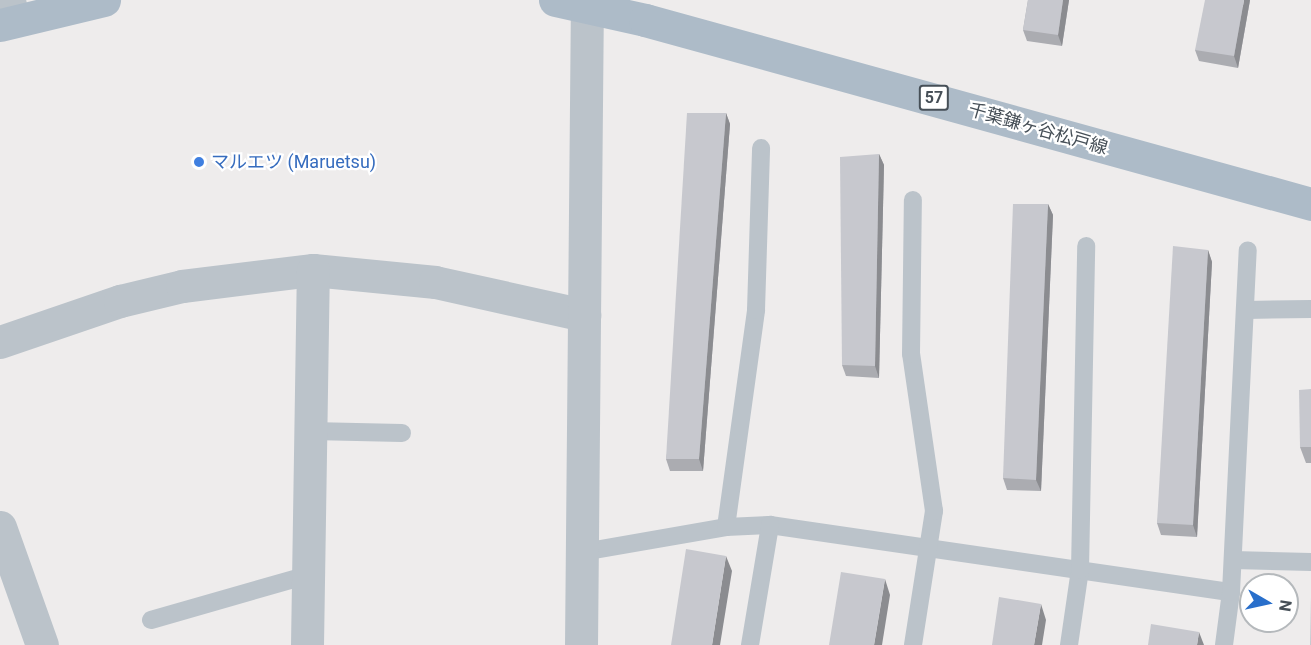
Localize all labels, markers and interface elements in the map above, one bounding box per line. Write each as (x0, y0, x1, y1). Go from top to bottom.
road number: 57 (918, 85, 950, 111)
street label: 千葉鎌ヶ谷松戸線 (966, 99, 1110, 159)
place label: マルエツ (Maruetsu) (211, 151, 376, 173)
marker: マルエツ (Maruetsu) (192, 155, 206, 169)
north arrow (1239, 573, 1299, 633)
text: N (1275, 599, 1296, 613)

